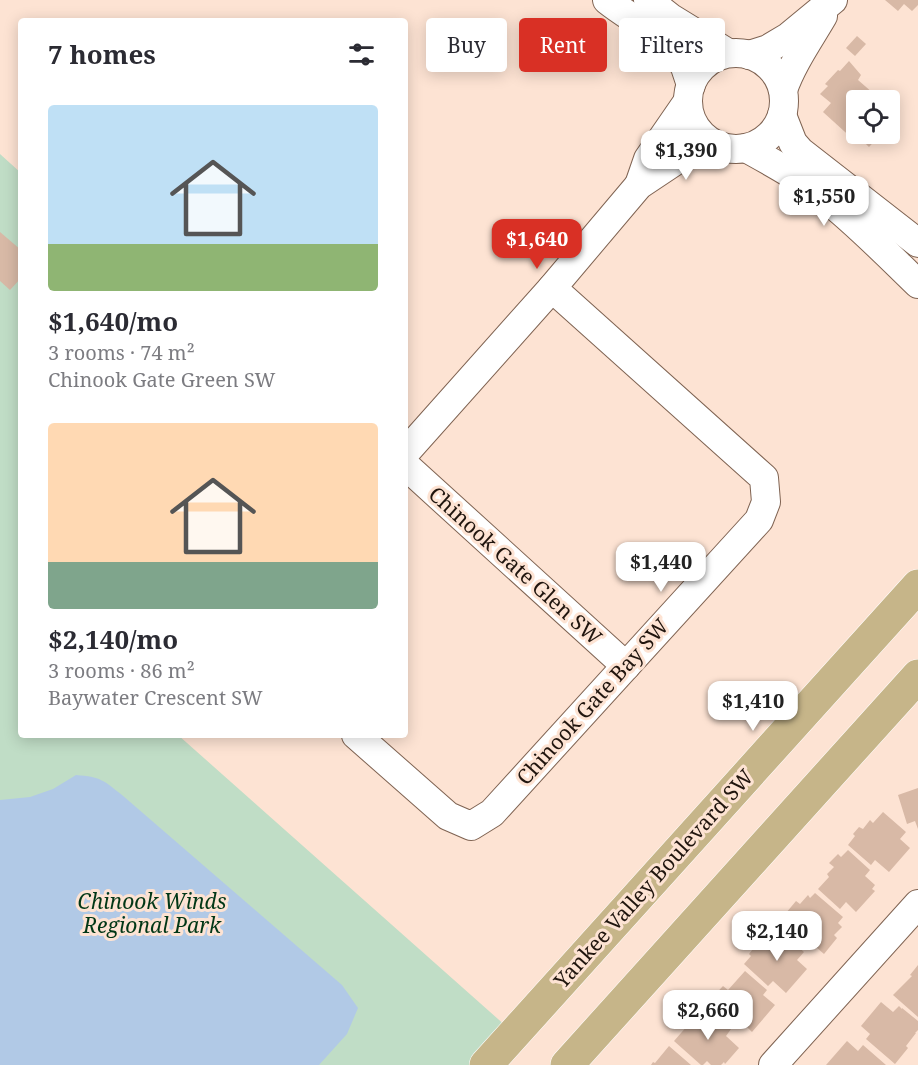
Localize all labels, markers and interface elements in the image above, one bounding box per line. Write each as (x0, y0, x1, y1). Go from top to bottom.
chip: Buy (426, 18, 507, 72)
chip: Rent (519, 18, 607, 72)
chip: Filters (619, 18, 725, 72)
text: 7 homes (48, 36, 156, 72)
icon: filters (345, 38, 378, 71)
map controls (846, 90, 900, 144)
button: locate (846, 90, 900, 144)
pin: $1,390 (637, 130, 735, 181)
text: $1,390 (655, 136, 717, 163)
icon: home (159, 144, 267, 252)
pin: $1,550 (775, 176, 873, 227)
text: $1,550 (793, 182, 855, 209)
pin: $1,640 (488, 219, 586, 270)
text: $1,640 (506, 225, 568, 252)
text: $1,640/mo (48, 303, 178, 339)
text: 3 rooms · 74 m² (48, 339, 195, 366)
text: Chinook Gate Green SW (48, 366, 275, 393)
icon: home (159, 462, 267, 570)
street label: Chinook Gate Glen SW (423, 480, 608, 651)
pin: $1,440 (612, 542, 710, 593)
text: $1,440 (630, 548, 692, 575)
street label: Chinook Gate Bay SW (510, 612, 675, 791)
text: $2,140/mo (48, 621, 178, 657)
text: 3 rooms · 86 m² (48, 657, 195, 684)
pin: $1,410 (704, 681, 802, 732)
text: Baywater Crescent SW (48, 684, 263, 711)
text: $1,410 (722, 687, 784, 714)
street label: Yankee Valley Boulevard SW (547, 763, 759, 995)
park label: Chinook Winds Regional Park (77, 887, 227, 939)
pin: $2,140 (728, 911, 826, 962)
text: $2,140 (746, 917, 808, 944)
pin: $2,660 (659, 990, 757, 1041)
text: $2,660 (677, 996, 739, 1023)

